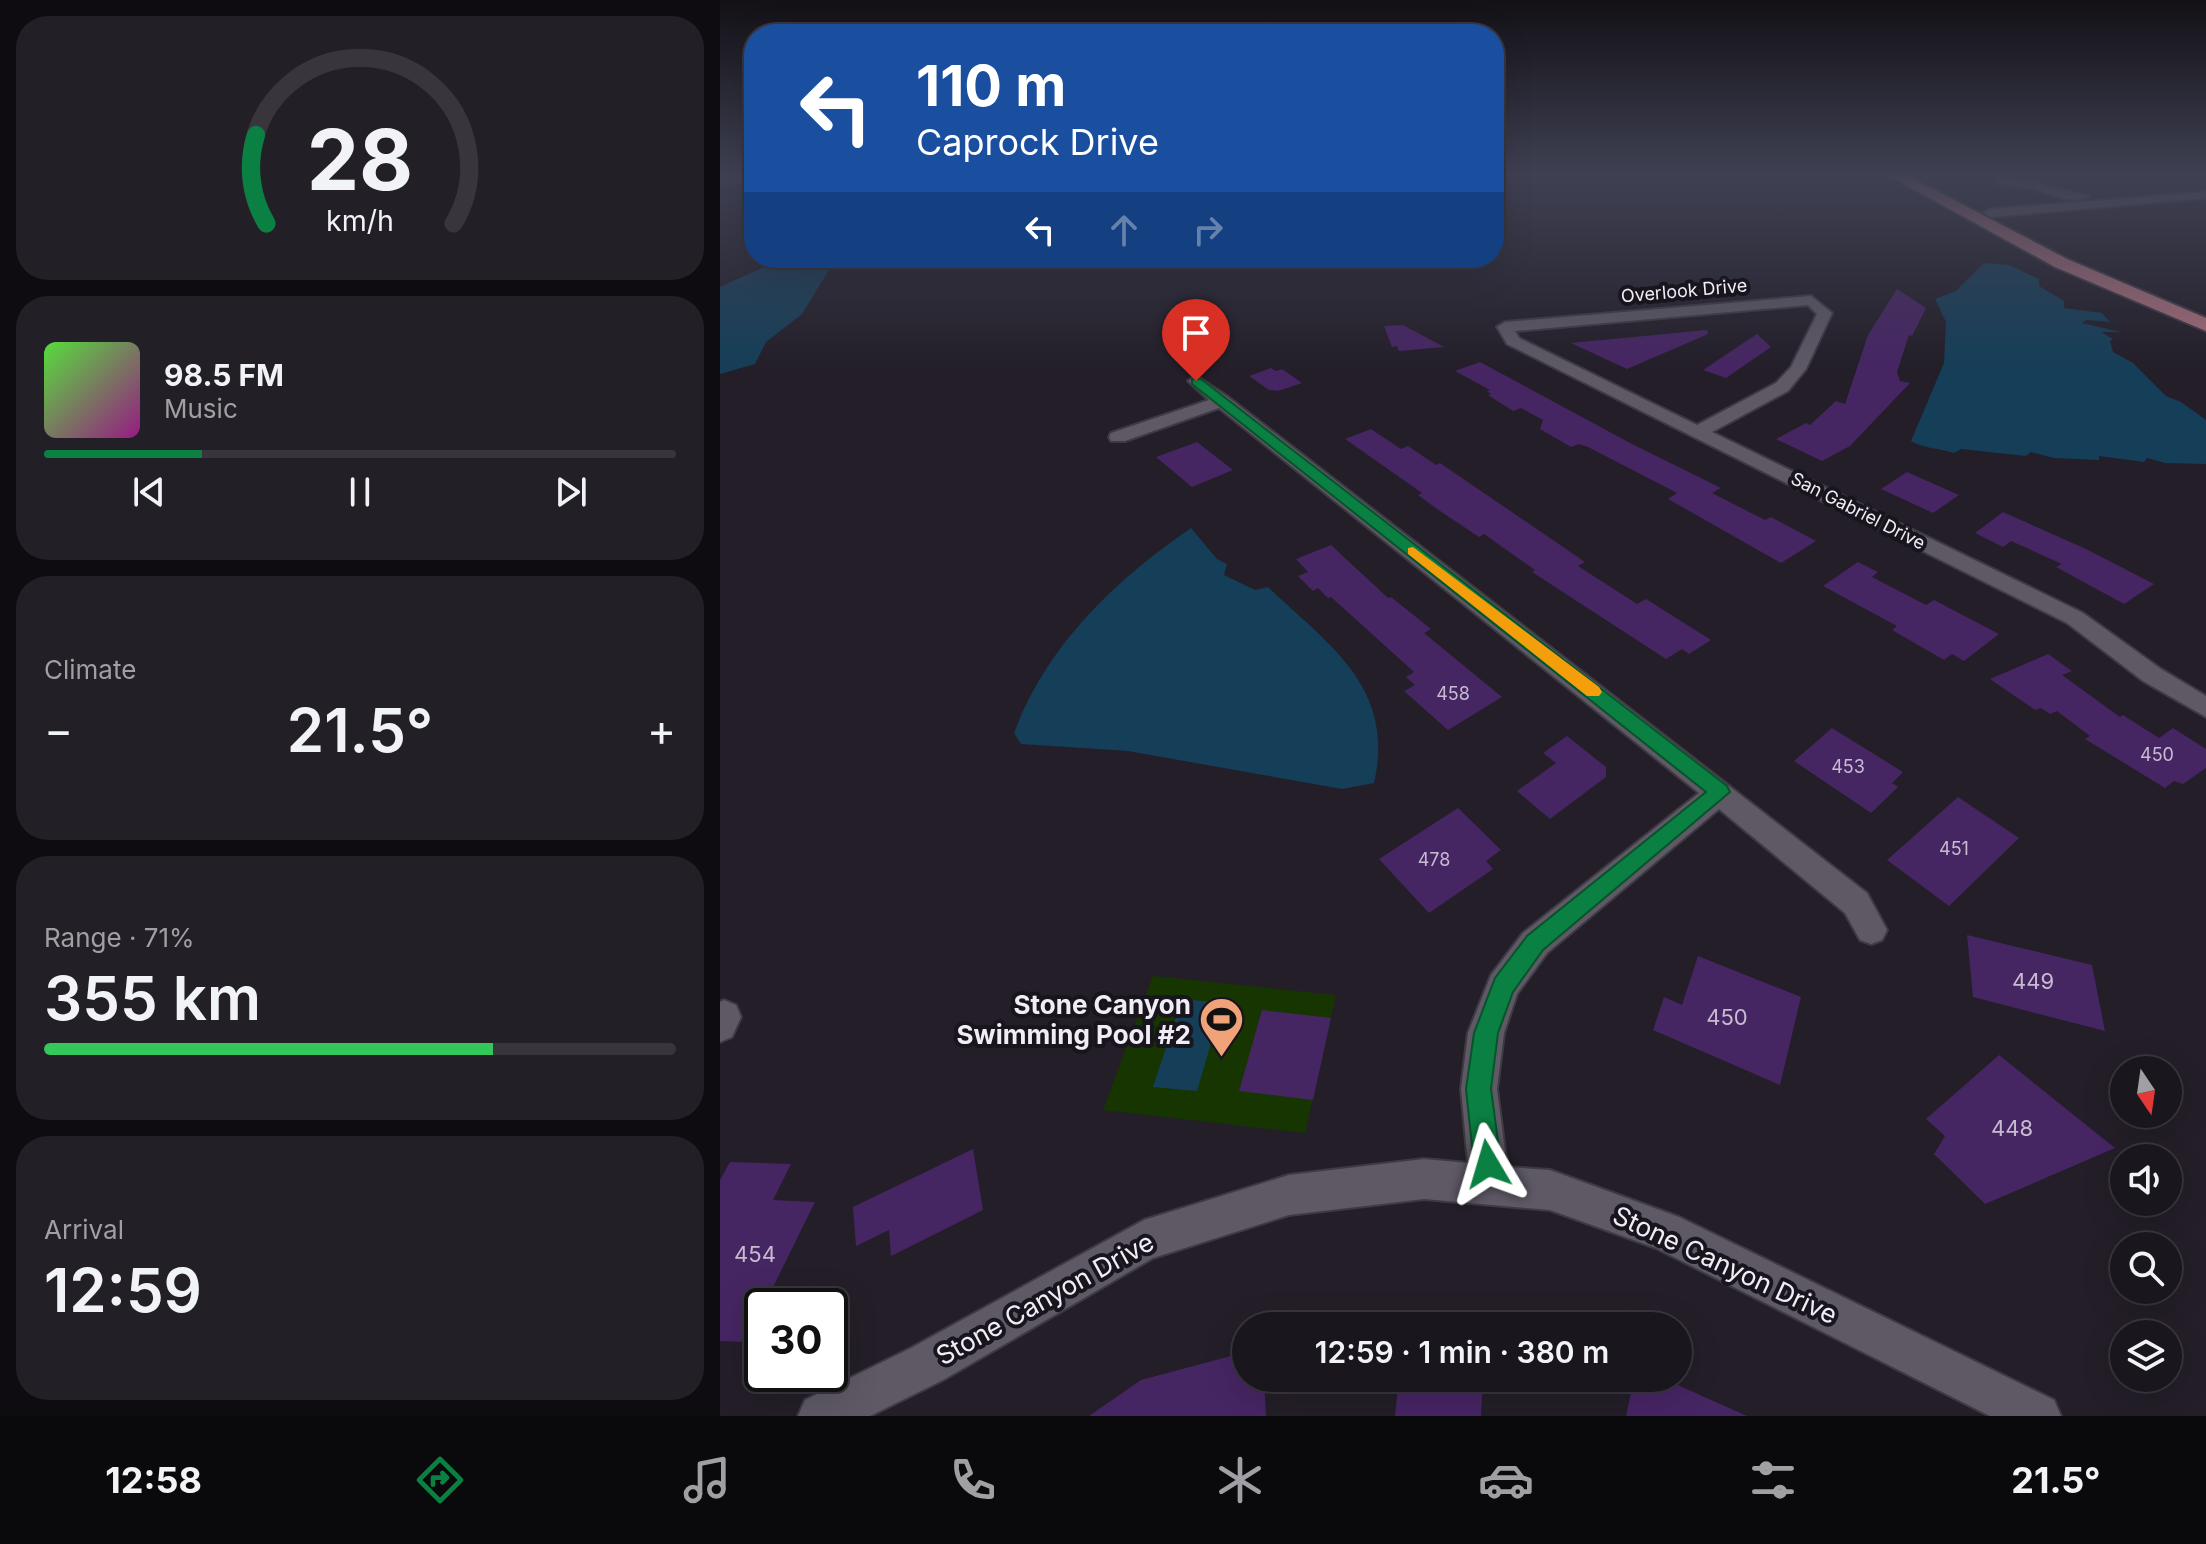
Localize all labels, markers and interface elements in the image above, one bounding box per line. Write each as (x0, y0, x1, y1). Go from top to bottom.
text: 110 m (916, 52, 1066, 120)
icon: left (784, 56, 888, 160)
text: 28 (307, 109, 413, 210)
text: Caprock Drive (916, 120, 1159, 164)
text: km/h (326, 203, 394, 238)
icon: left (1018, 208, 1062, 252)
icon: ahead (1102, 208, 1146, 252)
icon: right (1186, 208, 1230, 252)
street label: Overlook Drive (1620, 275, 1748, 306)
pin (1162, 299, 1230, 381)
icon: arrive (1174, 311, 1218, 355)
text: 98.5 FM (164, 357, 284, 393)
text: Music (164, 393, 238, 424)
street label: San Gabriel Drive (1788, 468, 1929, 553)
icon: previous (127, 470, 171, 514)
icon: pause (338, 470, 382, 514)
icon: next (549, 470, 593, 514)
text: Climate (44, 654, 136, 685)
house number: 458 (1436, 683, 1470, 704)
text: 21.5° (287, 694, 433, 766)
text: − (44, 703, 73, 757)
text: + (647, 703, 676, 757)
house number: 450 (2140, 744, 2174, 765)
house number: 453 (1831, 756, 1865, 777)
house number: 451 (1939, 838, 1969, 859)
house number: 478 (1418, 849, 1450, 870)
text: Range · 71% (44, 922, 195, 953)
text: 355 km (44, 962, 261, 1034)
house number: 449 (2012, 968, 2054, 994)
place label: Stone Canyon Swimming Pool #2 (957, 989, 1191, 1050)
sports icon: Stone Canyon Swimming Pool #2 (1198, 996, 1246, 1059)
house number: 450 (1706, 1004, 1748, 1030)
north arrow (2110, 1056, 2182, 1128)
map controls (2110, 1056, 2182, 1392)
house number: 448 (1991, 1115, 2033, 1141)
position arrow (1446, 1122, 1530, 1206)
button: sound (2110, 1144, 2182, 1216)
street label: Stone Canyon Drive (1608, 1199, 1842, 1330)
text: Arrival (44, 1214, 124, 1245)
street label: Stone Canyon Drive (931, 1226, 1159, 1371)
button: search (2110, 1232, 2182, 1304)
house number: 454 (734, 1241, 776, 1267)
text: 12:59 (44, 1254, 202, 1326)
speed limit sign: 30 (744, 1288, 848, 1392)
button: layers (2110, 1320, 2182, 1392)
text: 12:59 · 1 min · 380 m (1315, 1334, 1609, 1370)
icon: directions (412, 1452, 468, 1508)
icon: music (679, 1452, 735, 1508)
icon: phone (945, 1452, 1001, 1508)
icon: climate (1212, 1452, 1268, 1508)
icon: car (1478, 1452, 1534, 1508)
icon: filters (1745, 1452, 1801, 1508)
text: 12:58 (105, 1458, 202, 1502)
text: 21.5° (2011, 1458, 2101, 1502)

